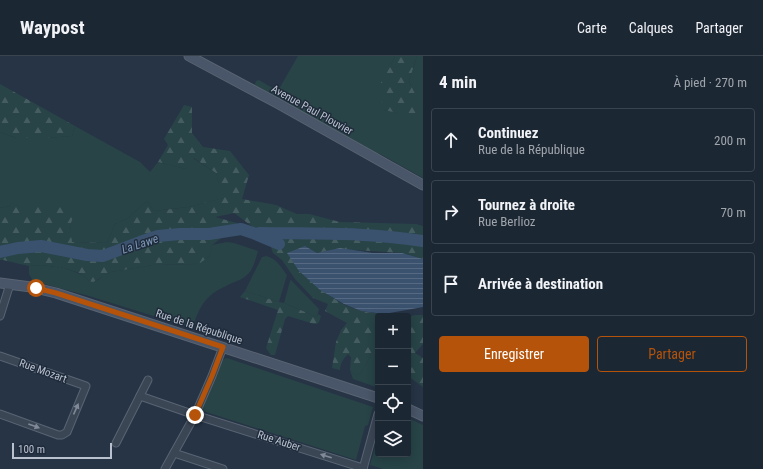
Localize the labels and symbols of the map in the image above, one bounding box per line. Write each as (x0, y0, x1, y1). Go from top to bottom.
street label: Avenue Paul Plouvier (269, 82, 356, 138)
water label: La Lawe (120, 231, 161, 257)
route start (27, 279, 45, 297)
street label: Rue de la République (154, 307, 244, 347)
street label: Rue Mozart (17, 356, 69, 386)
one-way arrow (74, 403, 80, 415)
route end (186, 406, 204, 424)
one-way arrow (28, 423, 40, 429)
street label: Rue Auber (256, 428, 303, 454)
scale bar (12, 441, 112, 460)
one-way arrow (320, 453, 332, 459)

